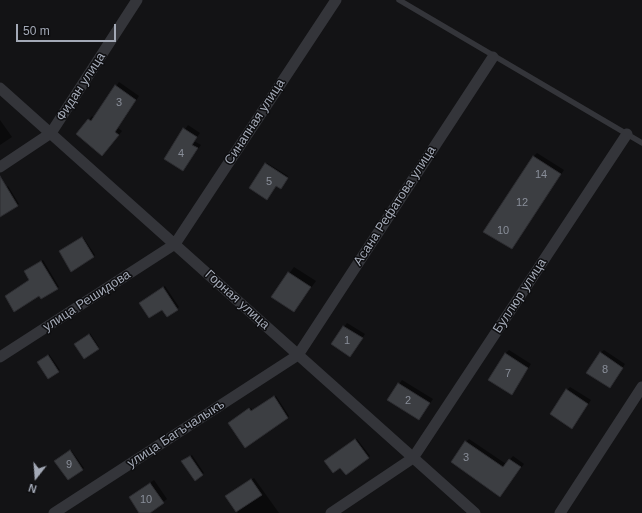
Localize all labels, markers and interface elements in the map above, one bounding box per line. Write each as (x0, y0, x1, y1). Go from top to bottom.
scale bar (18, 16, 118, 42)
text: 50 m (23, 24, 50, 38)
street label: Фидан улица (53, 50, 109, 124)
street label: Синапная улица (222, 76, 288, 168)
house number: 3 (116, 96, 122, 110)
street label: Асана Рефатова улица (350, 143, 440, 269)
house number: 4 (178, 147, 184, 161)
house number: 14 (535, 168, 547, 182)
house number: 5 (266, 175, 272, 189)
house number: 12 (516, 196, 528, 210)
house number: 10 (497, 224, 509, 238)
street label: Буллюр улица (490, 256, 550, 336)
street label: улица Решидова (40, 267, 134, 335)
street label: Горная улица (202, 267, 272, 333)
house number: 1 (344, 334, 350, 348)
house number: 8 (602, 363, 608, 377)
house number: 7 (505, 367, 511, 381)
house number: 2 (405, 394, 411, 408)
street label: улица Багъчалыкъ (124, 397, 228, 471)
house number: 3 (463, 451, 469, 465)
north arrow (16, 457, 56, 497)
house number: 9 (66, 458, 72, 472)
text: N (27, 482, 38, 495)
house number: 10 (140, 493, 152, 507)

